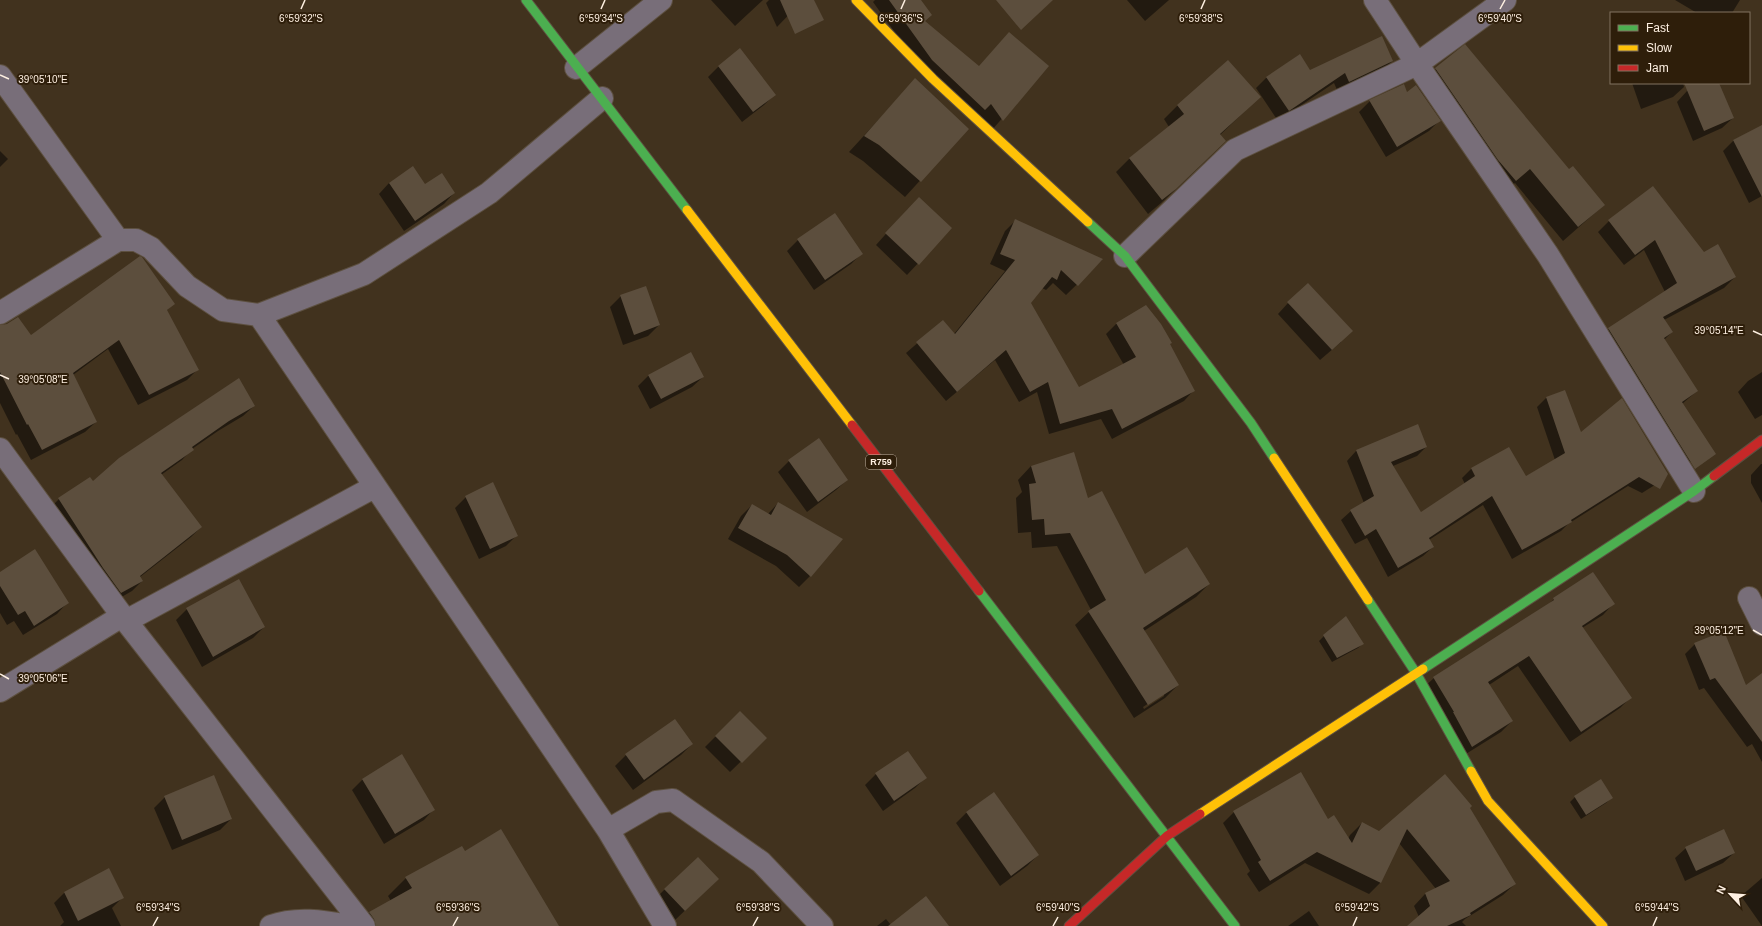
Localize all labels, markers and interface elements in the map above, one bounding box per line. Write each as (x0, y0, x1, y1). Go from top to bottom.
legend (1610, 12, 1750, 84)
text: 6°59'32"S (279, 13, 323, 24)
text: 6°59'34"S (579, 13, 623, 24)
text: 6°59'36"S (879, 13, 923, 24)
text: 6°59'38"S (1179, 13, 1223, 24)
text: 6°59'40"S (1478, 13, 1522, 24)
text: Fast (1646, 21, 1670, 35)
text: Slow (1646, 41, 1672, 55)
text: Jam (1646, 61, 1669, 75)
text: 39°05'10"E (18, 74, 68, 85)
text: 39°05'14"E (1694, 325, 1744, 336)
text: 39°05'08"E (18, 374, 68, 385)
road number: R759 (866, 455, 896, 469)
text: 39°05'12"E (1694, 625, 1744, 636)
text: 39°05'06"E (18, 673, 68, 684)
north arrow (1710, 874, 1750, 914)
text: N (1714, 883, 1728, 896)
text: 6°59'34"S (136, 902, 180, 913)
text: 6°59'36"S (436, 902, 480, 913)
text: 6°59'38"S (736, 902, 780, 913)
text: 6°59'40"S (1036, 902, 1080, 913)
text: 6°59'42"S (1335, 902, 1379, 913)
text: 6°59'44"S (1635, 902, 1679, 913)

